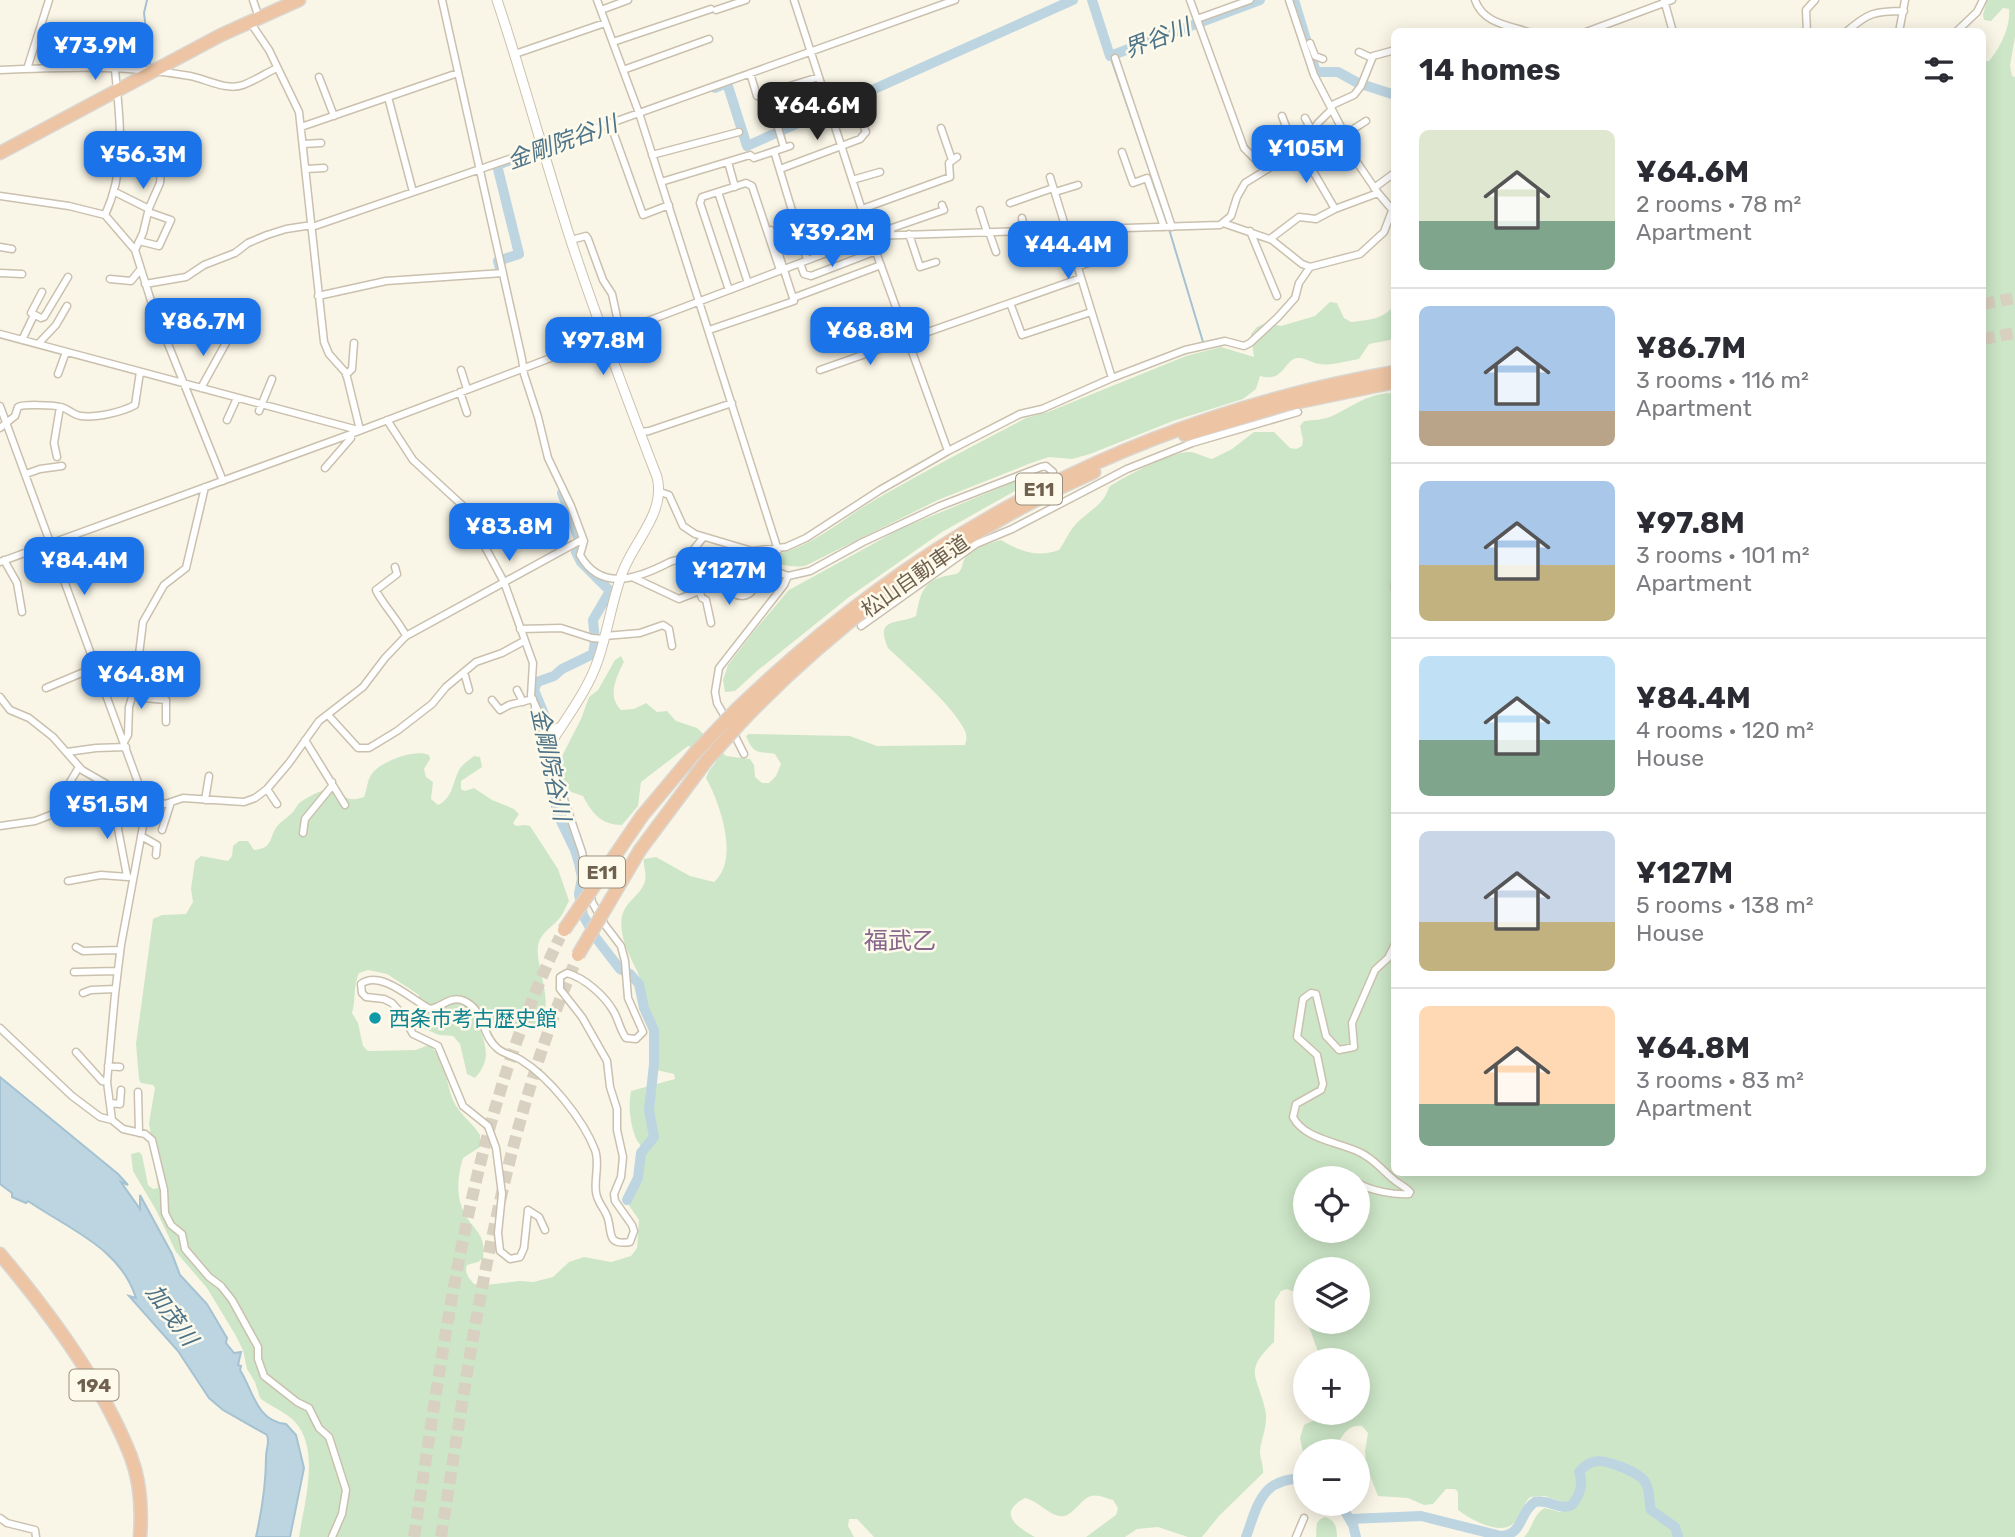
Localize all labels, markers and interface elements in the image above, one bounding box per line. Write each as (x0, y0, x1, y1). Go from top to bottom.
water label: 界谷川 (1120, 11, 1197, 63)
pin: ¥73.9M (38, 22, 152, 82)
text: ¥73.9M (53, 31, 137, 59)
icon: filters (1920, 51, 1958, 89)
text: 14 homes (1419, 52, 1561, 88)
pin: ¥64.6M (760, 82, 874, 142)
text: ¥64.6M (774, 91, 860, 119)
water label: 金剛院谷川 (503, 108, 624, 175)
pin: ¥105M (1257, 125, 1355, 185)
pin: ¥56.3M (86, 132, 200, 191)
text: ¥105M (1268, 134, 1344, 162)
text: ¥56.3M (100, 140, 186, 168)
text: ¥64.6M (1636, 154, 1749, 190)
icon: home (1475, 158, 1559, 242)
text: 2 rooms · 78 m² (1636, 190, 1801, 218)
pin: ¥39.2M (775, 210, 889, 269)
text: ¥39.2M (789, 218, 875, 246)
text: Apartment (1636, 218, 1752, 246)
pin: ¥44.4M (1011, 222, 1125, 281)
text: ¥44.4M (1024, 230, 1112, 258)
pin: ¥86.7M (146, 298, 260, 358)
text: ¥86.7M (161, 307, 245, 335)
pin: ¥68.8M (813, 308, 927, 367)
text: ¥68.8M (826, 316, 914, 344)
pin: ¥97.8M (546, 318, 660, 377)
text: ¥97.8M (561, 326, 645, 354)
text: ¥86.7M (1636, 330, 1746, 366)
icon: home (1475, 334, 1559, 418)
text: 3 rooms · 116 m² (1636, 366, 1809, 394)
text: Apartment (1636, 394, 1752, 422)
road number: E11 (1016, 474, 1062, 504)
pin: ¥83.8M (452, 504, 566, 563)
text: ¥97.8M (1636, 505, 1745, 541)
icon: home (1475, 509, 1559, 593)
text: ¥83.8M (465, 512, 553, 540)
street label: 松山自動車道 (856, 530, 974, 622)
pin: ¥84.4M (27, 538, 141, 597)
text: 3 rooms · 101 m² (1636, 541, 1810, 569)
text: ¥84.4M (40, 546, 128, 574)
pin: ¥127M (680, 548, 778, 607)
text: ¥127M (692, 556, 766, 584)
text: Apartment (1636, 569, 1752, 597)
pin: ¥64.8M (84, 652, 198, 711)
text: ¥64.8M (97, 660, 185, 688)
text: ¥84.4M (1636, 680, 1751, 716)
icon: home (1475, 684, 1559, 768)
water label: 金剛院谷川 (525, 705, 577, 826)
text: 4 rooms · 120 m² (1636, 716, 1814, 744)
text: House (1636, 744, 1704, 772)
pin: ¥51.5M (50, 782, 164, 841)
text: ¥51.5M (66, 790, 148, 818)
text: ¥127M (1636, 855, 1733, 891)
road number: E11 (579, 856, 625, 888)
icon: home (1475, 859, 1559, 943)
text: 5 rooms · 138 m² (1636, 891, 1813, 919)
text: House (1636, 919, 1704, 947)
district label: 福武乙 (864, 927, 936, 955)
place label: 西条市考古歴史館 (389, 1006, 557, 1031)
marker: 西条市考古歴史館 (367, 1010, 383, 1026)
text: ¥64.8M (1636, 1030, 1750, 1066)
icon: home (1475, 1034, 1559, 1118)
text: 3 rooms · 83 m² (1636, 1066, 1804, 1094)
text: Apartment (1636, 1094, 1752, 1122)
map controls (1293, 1166, 1370, 1516)
button: locate (1293, 1166, 1370, 1243)
button: layers (1293, 1257, 1370, 1334)
water label: 加茂川 (140, 1279, 205, 1354)
button: + (1293, 1348, 1370, 1425)
road number: 194 (70, 1370, 119, 1400)
button: − (1293, 1439, 1370, 1516)

